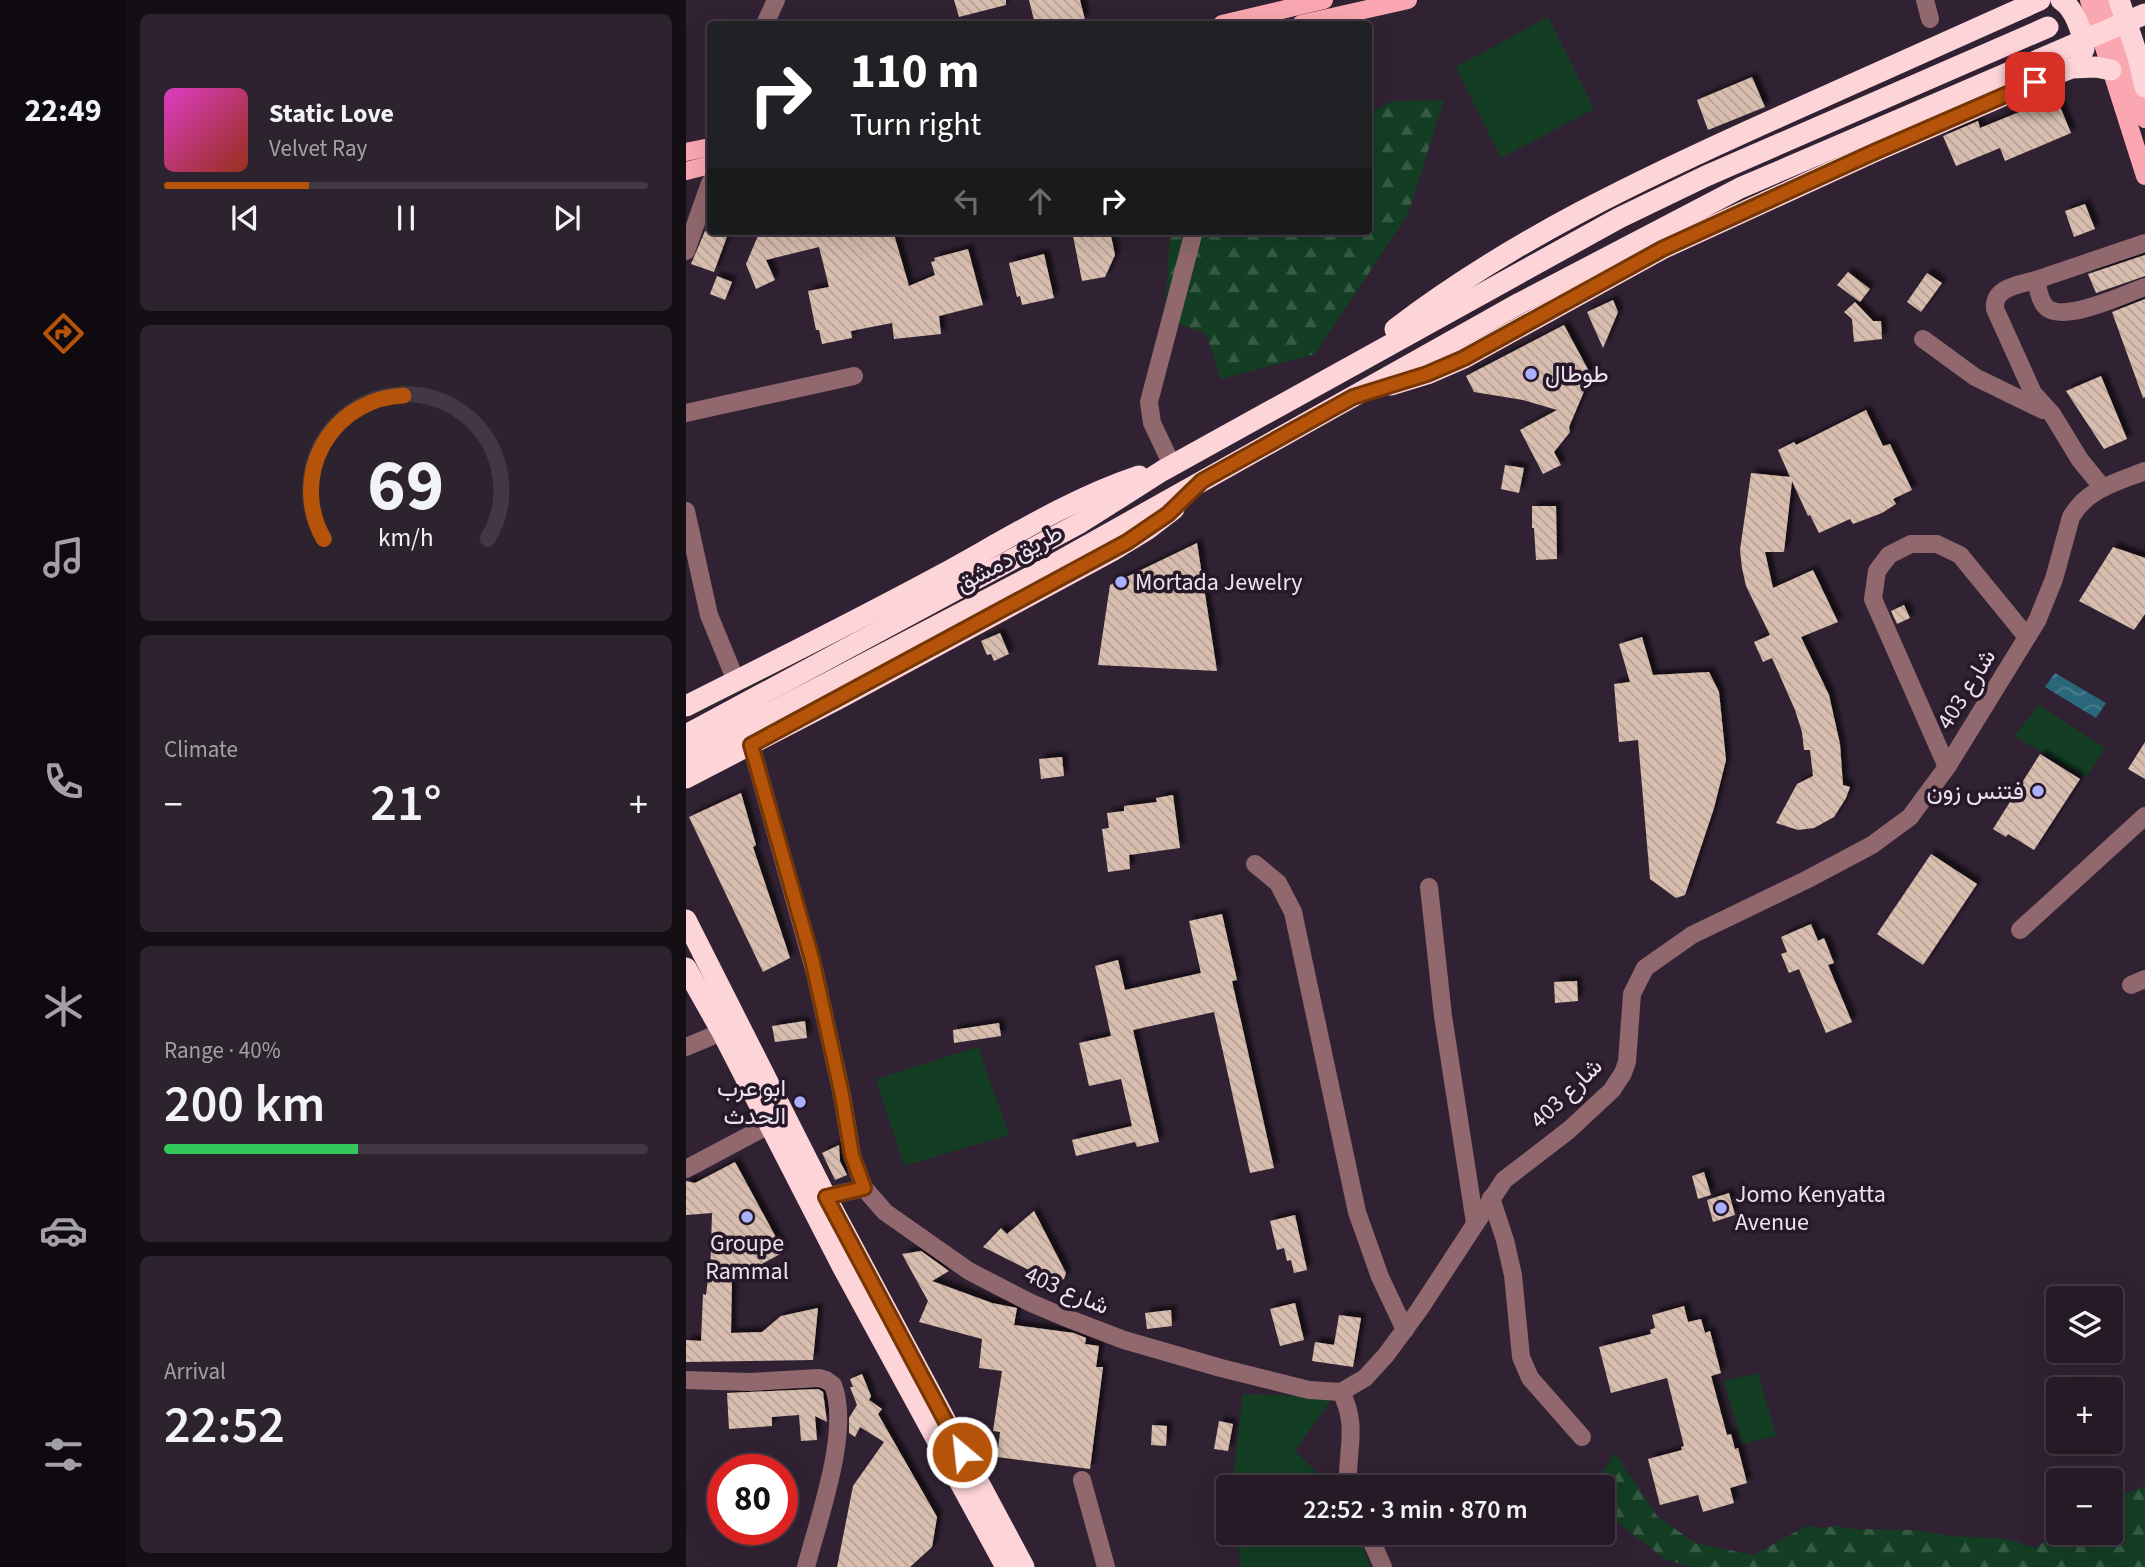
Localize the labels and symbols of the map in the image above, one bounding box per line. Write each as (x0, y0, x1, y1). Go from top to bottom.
pin (2005, 52, 2065, 112)
place label: طوطال (1545, 357, 1609, 392)
marker: طوطال (1523, 366, 1539, 382)
street label: طريق دمشق (949, 516, 1069, 601)
place label: Mortada Jewelry (1135, 565, 1303, 600)
marker: Mortada Jewelry (1113, 574, 1129, 590)
street label: شارع 403 (1928, 642, 2005, 736)
place label: فتنس زون (1927, 774, 2024, 809)
marker: فتنس زون (2030, 783, 2046, 799)
street label: شارع 403 (1522, 1050, 1610, 1137)
place label: ابو عرب الحدث (717, 1071, 786, 1134)
marker: ابو عرب الحدث (792, 1094, 808, 1110)
place label: Jomo Kenyatta Avenue (1735, 1177, 1886, 1240)
marker: Jomo Kenyatta Avenue (1713, 1200, 1729, 1216)
marker: Groupe Rammal (739, 1209, 755, 1225)
place label: Groupe Rammal (705, 1226, 789, 1289)
street label: شارع 403 (1019, 1257, 1115, 1324)
position arrow (925, 1415, 999, 1489)
speed limit sign: 80 (707, 1454, 798, 1545)

